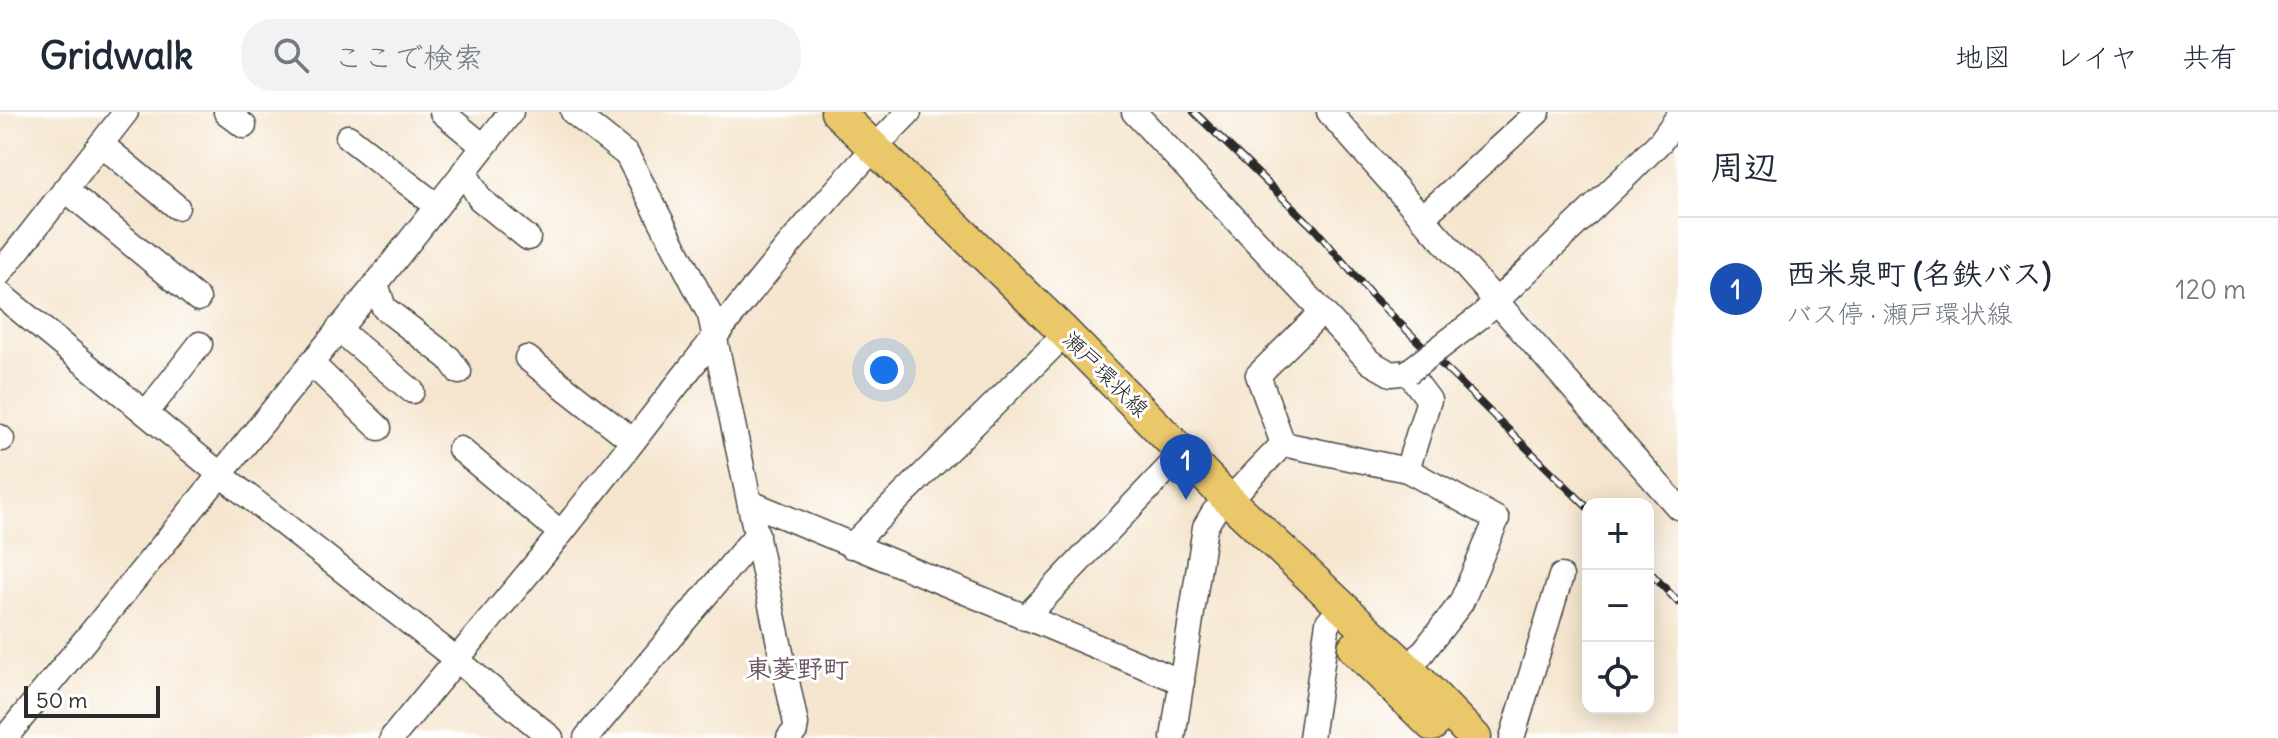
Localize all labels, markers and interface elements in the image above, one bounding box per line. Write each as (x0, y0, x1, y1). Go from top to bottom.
search box (241, 19, 801, 91)
text: Gridwalk (40, 32, 193, 79)
icon: search (269, 33, 313, 77)
text: ここで検索 (333, 38, 483, 76)
text: 地図 (1955, 39, 2011, 75)
text: レイヤ (2055, 39, 2138, 75)
text: 共有 (2182, 39, 2238, 75)
text: 周辺 (1710, 145, 1778, 188)
text: 西米泉町 (名鉄バス) (1786, 254, 2051, 292)
text: 1 (1731, 273, 1741, 306)
text: 120 m (2175, 273, 2246, 306)
text: バス停 · 瀬戸環状線 (1786, 297, 2012, 330)
street label: 瀬戸環状線 (1057, 325, 1155, 423)
your location (864, 350, 904, 390)
pin: 1 (1160, 434, 1212, 500)
map controls (1582, 498, 1654, 714)
button: + (1582, 498, 1654, 570)
button: − (1582, 570, 1654, 642)
button: locate (1582, 642, 1654, 714)
district label: 東菱野町 (745, 652, 849, 685)
scale bar (24, 682, 160, 718)
text: 50 m (36, 686, 88, 714)

